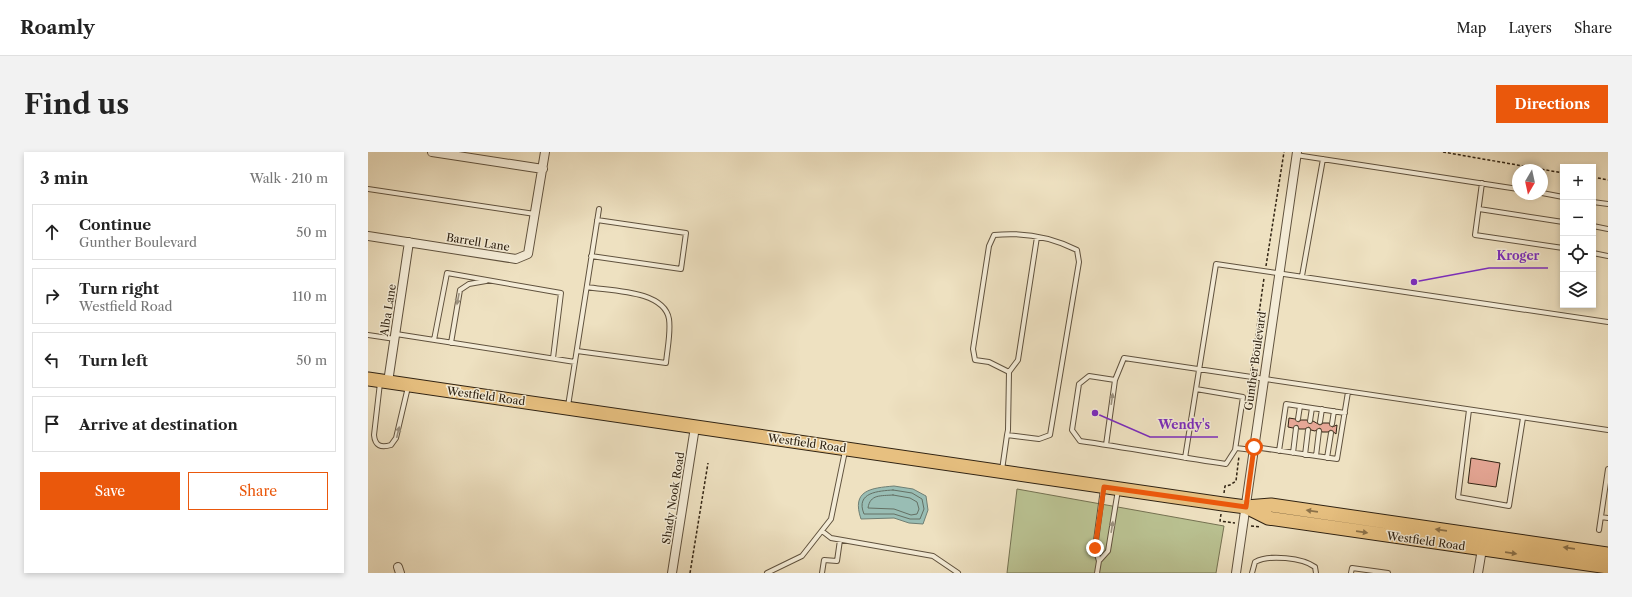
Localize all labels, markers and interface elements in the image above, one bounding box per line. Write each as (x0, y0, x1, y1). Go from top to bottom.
text: Roamly (20, 16, 95, 39)
text: Map (1456, 19, 1486, 37)
text: Layers (1508, 19, 1552, 37)
text: Share (1574, 19, 1612, 37)
button: Directions (1496, 85, 1608, 123)
text: Find us (24, 87, 129, 121)
north arrow (1512, 164, 1548, 200)
map controls (1560, 164, 1596, 308)
button: + (1560, 164, 1596, 200)
text: 3 min (40, 168, 89, 188)
text: Walk · 210 m (250, 170, 328, 186)
button: − (1560, 200, 1596, 236)
text: Continue (79, 215, 151, 234)
icon: ahead (41, 221, 63, 243)
text: 50 m (296, 224, 327, 240)
street label: Barrell Lane (445, 230, 511, 254)
text: Gunther Boulevard (79, 234, 197, 250)
button: locate (1560, 236, 1596, 272)
callout: Kroger (1489, 244, 1548, 268)
text: Kroger (1497, 248, 1540, 263)
button: layers (1560, 272, 1596, 308)
text: Turn right (79, 279, 159, 298)
street label: Alba Lane (377, 283, 399, 338)
icon: right (41, 285, 63, 307)
text: 110 m (292, 288, 327, 304)
one-way arrow (455, 292, 461, 305)
text: Westfield Road (79, 298, 172, 314)
street label: Gunther Boulevard (1241, 310, 1269, 411)
icon: left (41, 349, 63, 371)
text: Turn left (79, 351, 148, 370)
text: 50 m (296, 352, 327, 368)
street label: Westfield Road (445, 383, 526, 408)
one-way arrow (1109, 393, 1115, 405)
icon: arrive (41, 413, 63, 435)
callout: Wendy's (1150, 413, 1218, 437)
text: Arrive at destination (79, 415, 238, 434)
text: Wendy's (1157, 417, 1210, 432)
one-way arrow (395, 426, 401, 438)
street label: Westfield Road (766, 430, 847, 455)
route start (1245, 438, 1263, 456)
street label: Shady Nook Road (659, 451, 687, 545)
button: Save (40, 472, 180, 510)
button: Share (188, 472, 328, 510)
one-way arrow (1306, 508, 1318, 514)
one-way arrow (1109, 521, 1115, 533)
one-way arrow (1435, 527, 1447, 533)
street label: Westfield Road (1385, 528, 1466, 553)
one-way arrow (1356, 529, 1368, 535)
route end (1086, 539, 1104, 557)
one-way arrow (1563, 545, 1575, 551)
one-way arrow (1505, 550, 1517, 556)

